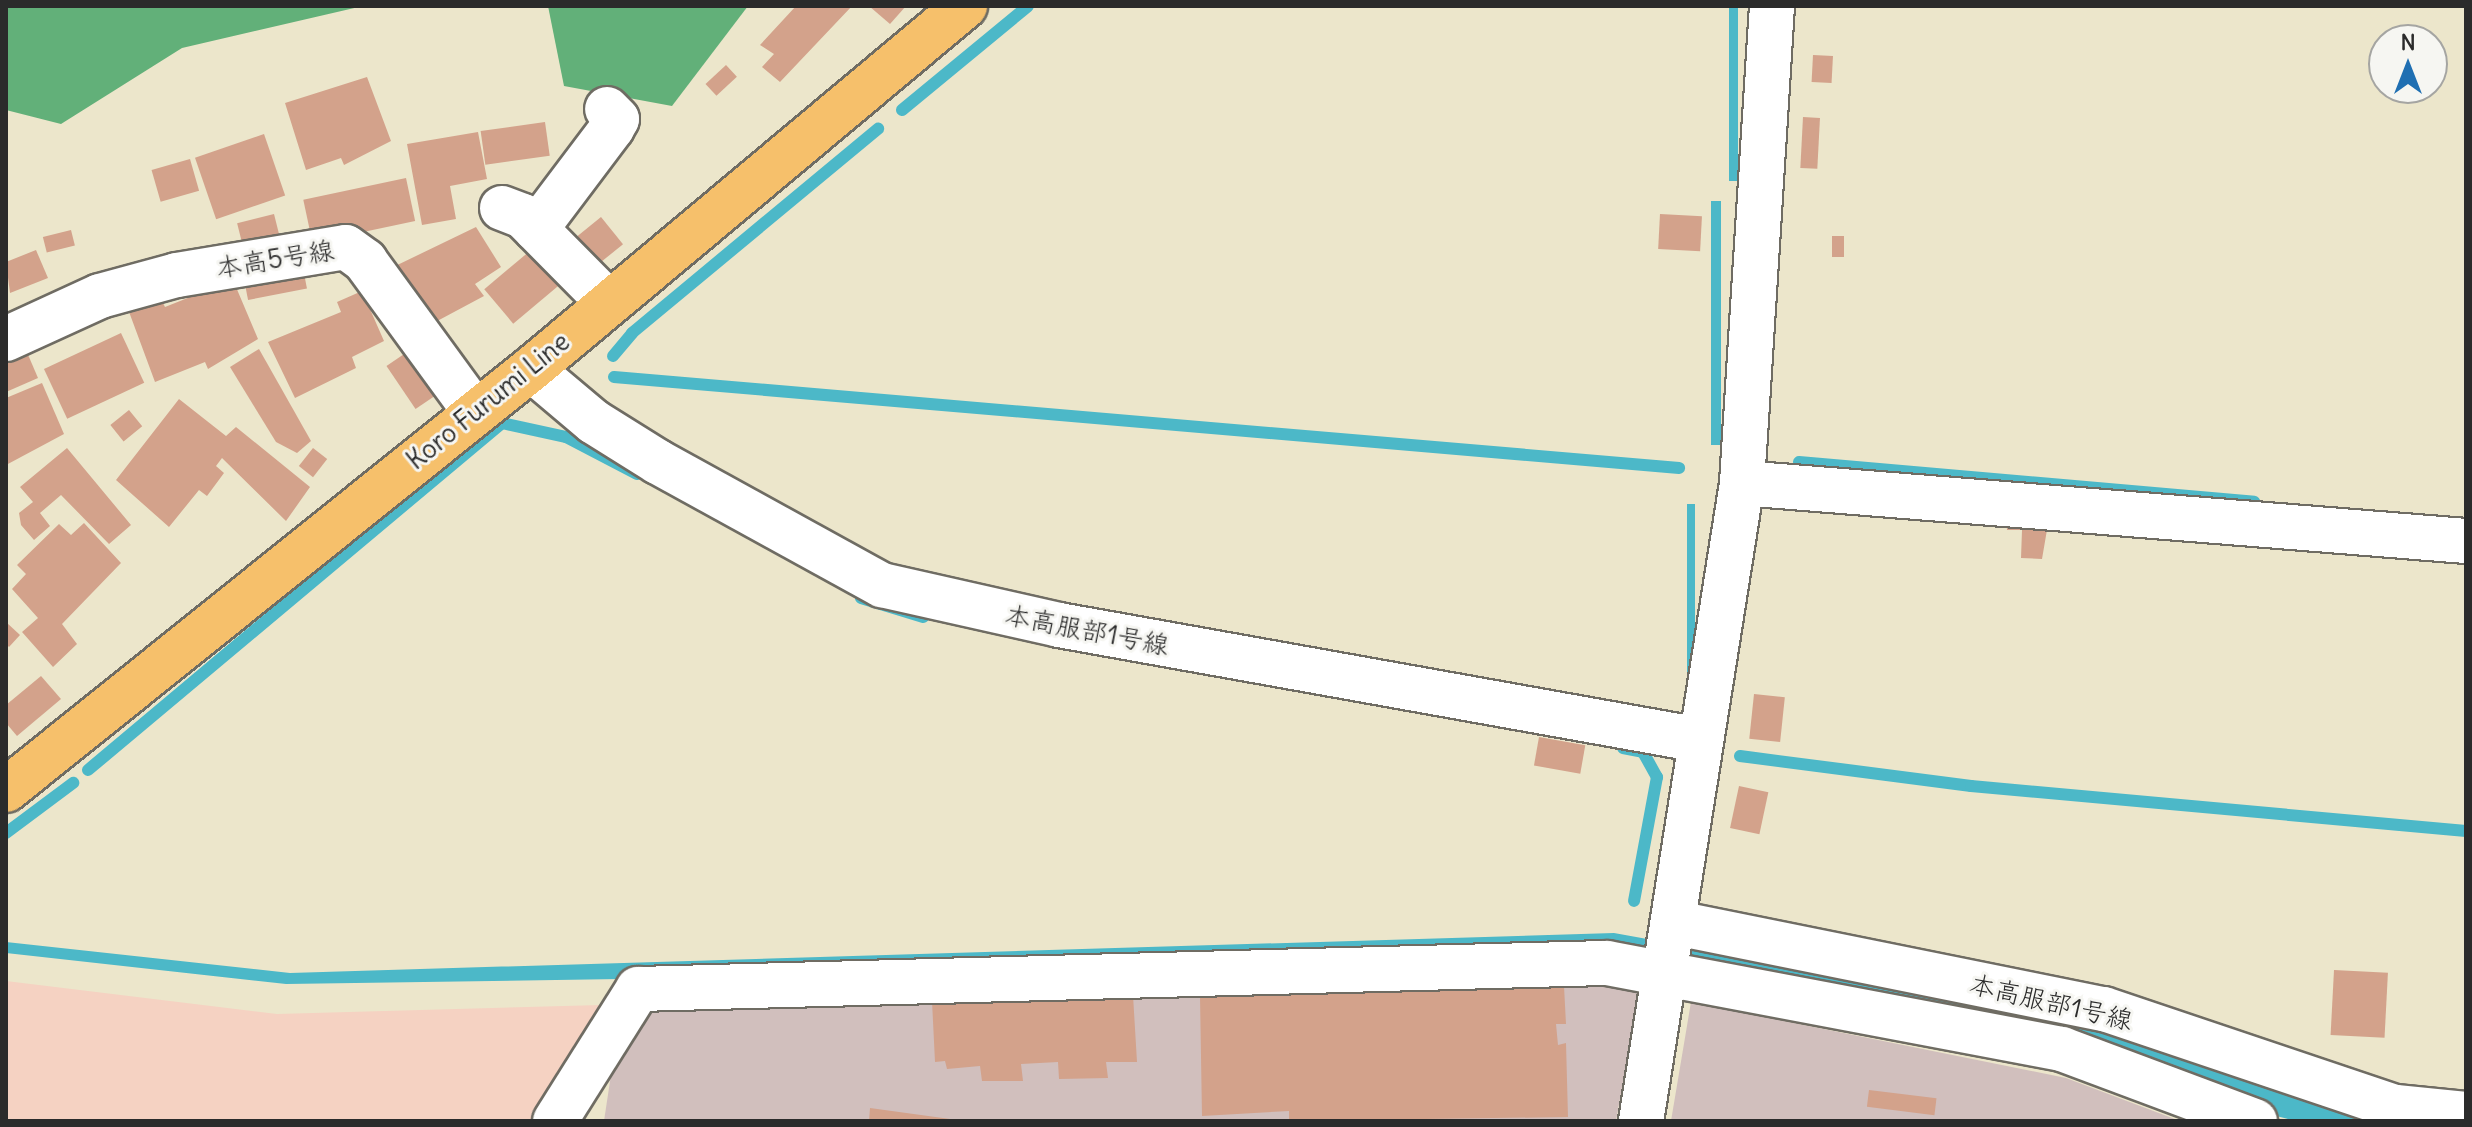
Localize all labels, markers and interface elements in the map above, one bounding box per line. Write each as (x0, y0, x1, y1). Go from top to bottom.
north arrow (2368, 24, 2448, 104)
text: N (2400, 28, 2416, 56)
street label: 本高5号線 (214, 234, 336, 284)
street label: Koro Furumi Line (400, 326, 576, 476)
street label: 本高服部1号線 (1002, 599, 1172, 661)
street label: 本高服部1号線 (1966, 968, 2136, 1036)

